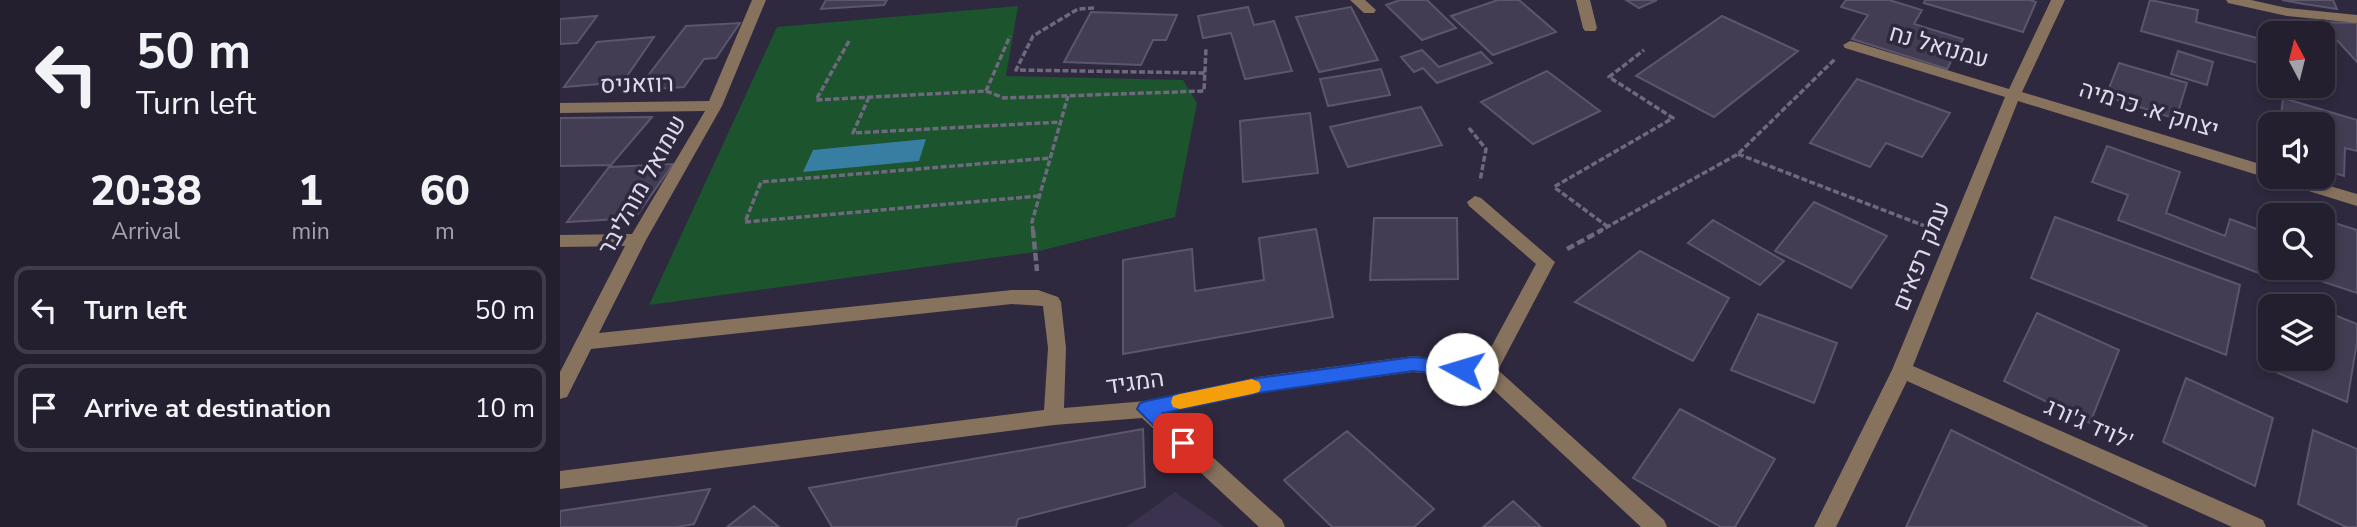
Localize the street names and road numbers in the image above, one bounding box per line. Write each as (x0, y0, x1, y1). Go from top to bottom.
street label: עמנואל נח (1886, 17, 1992, 75)
street label: רוזאניס (600, 67, 674, 101)
street label: יצחק א. כרמיה (2075, 73, 2223, 145)
street label: שמואל מוהליבר (590, 109, 694, 261)
street label: עמק רפאים (1885, 197, 1957, 315)
street label: המגיד (1104, 362, 1166, 402)
street label: לויד ג'ורג' (2040, 390, 2138, 458)

